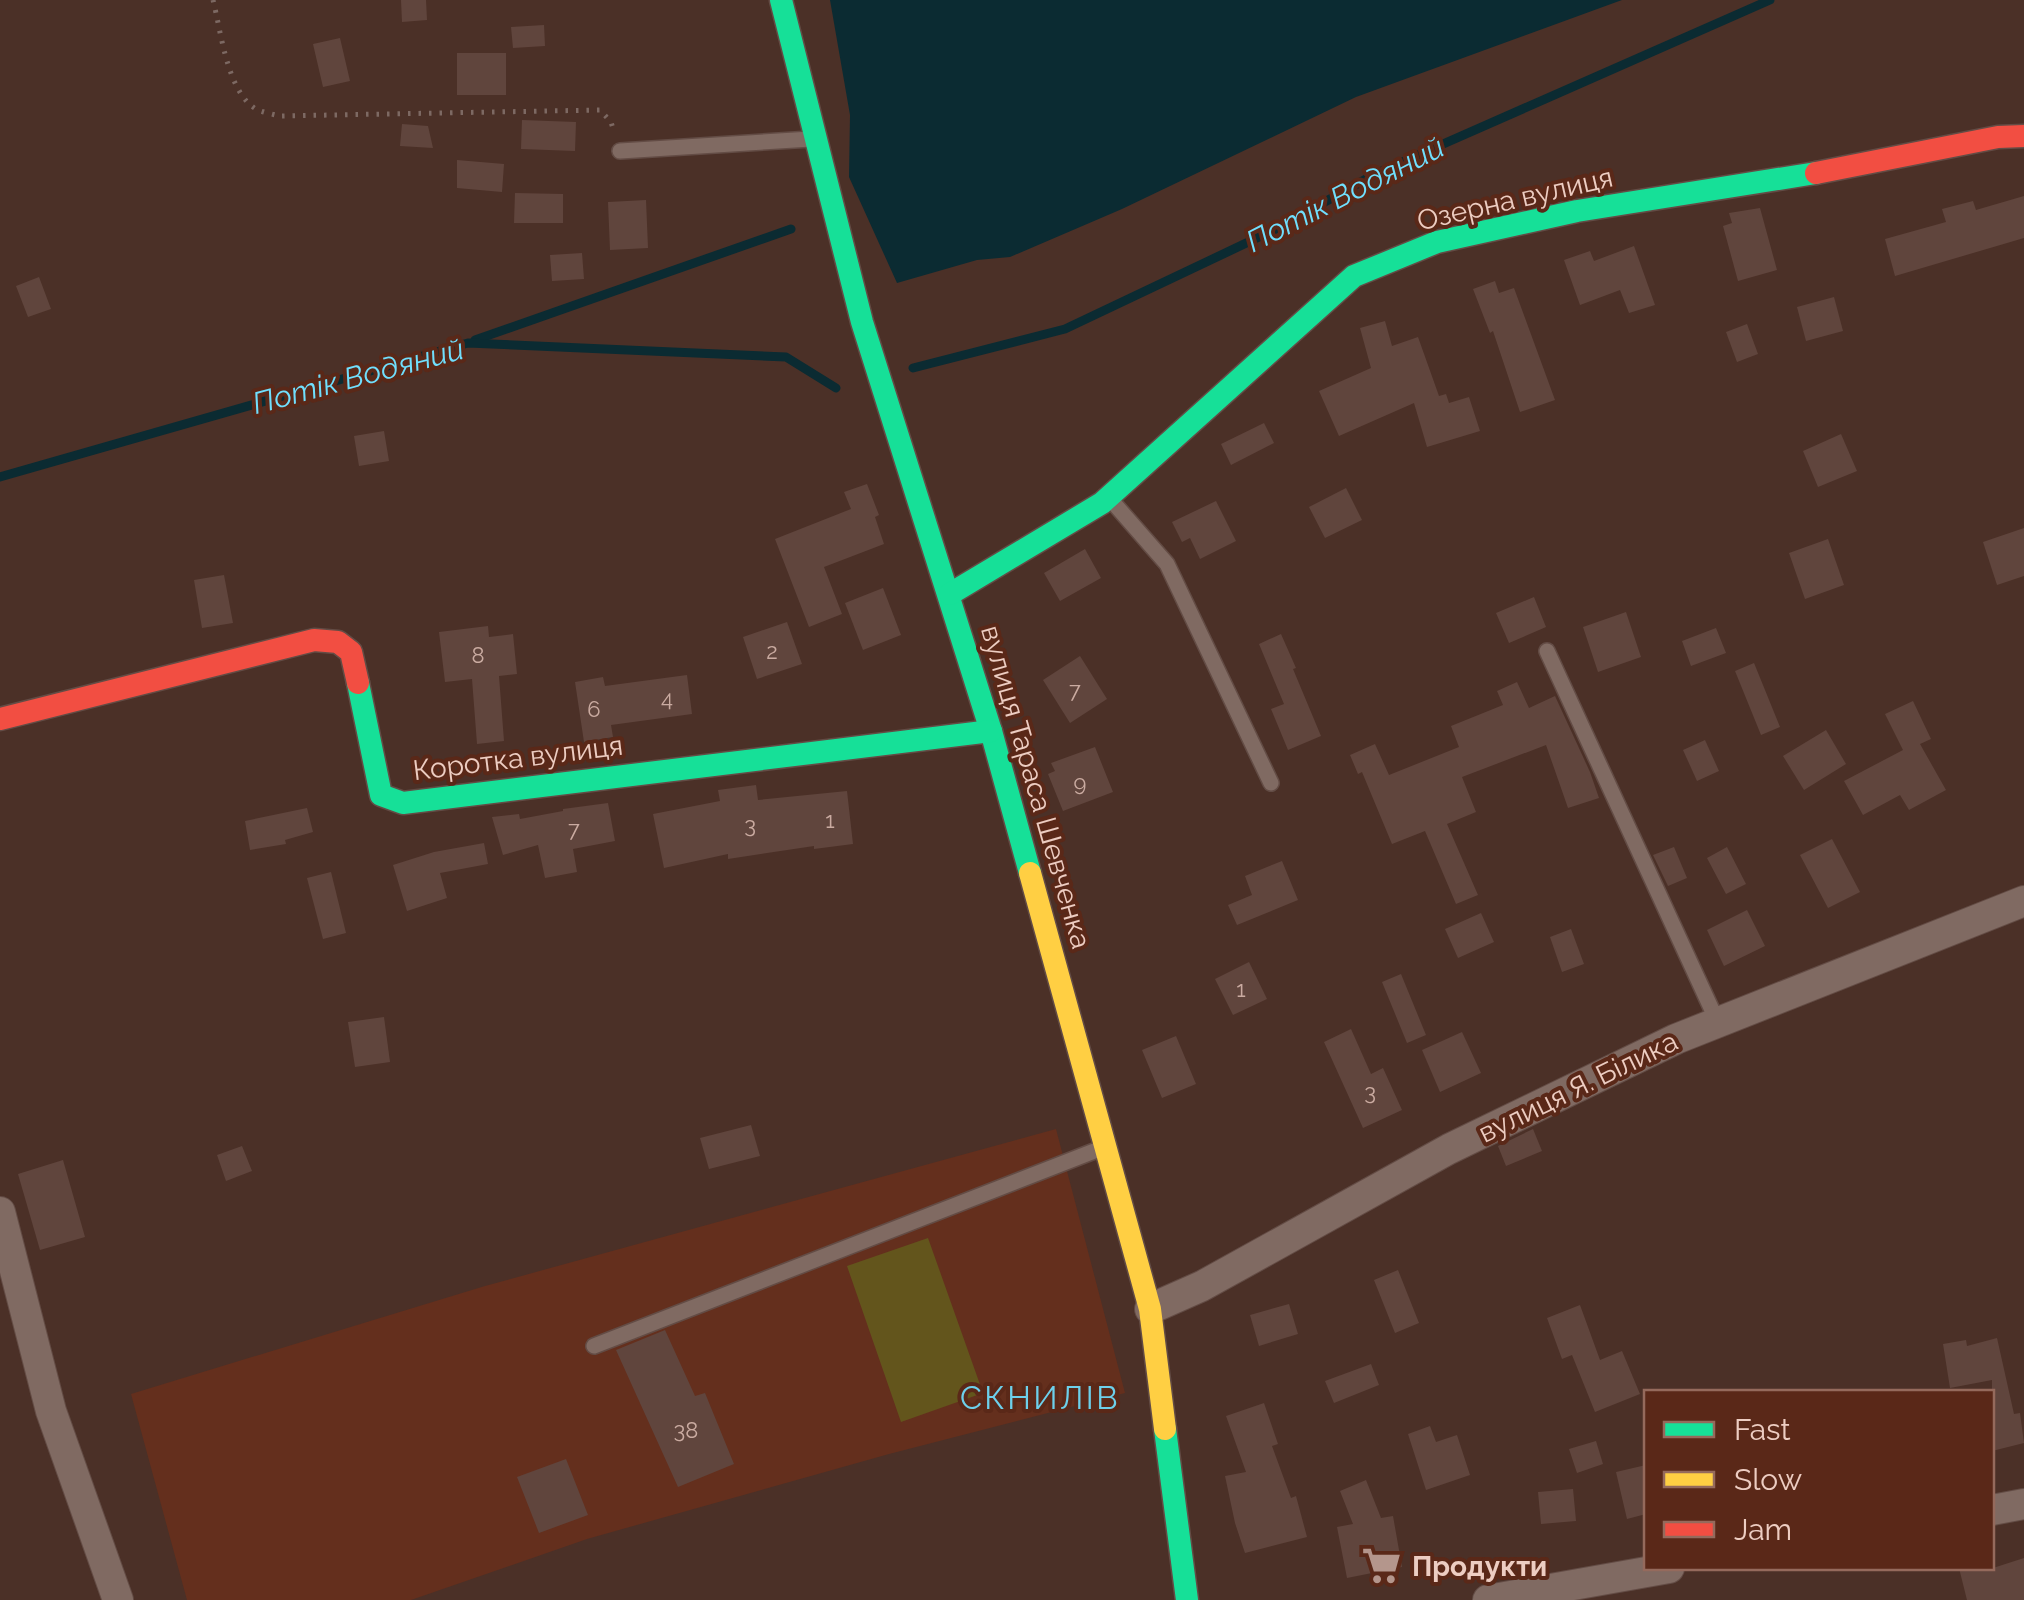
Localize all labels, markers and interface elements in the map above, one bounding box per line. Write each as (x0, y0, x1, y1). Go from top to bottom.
water label: Потік Водяний (1240, 129, 1450, 259)
street label: Озерна вулиця (1414, 160, 1616, 238)
water label: Потік Водяний (248, 331, 468, 421)
street label: вулиця Тараса Шевченка (974, 622, 1098, 952)
house number: 2 (766, 638, 778, 664)
house number: 8 (471, 642, 485, 668)
house number: 7 (1069, 677, 1081, 703)
house number: 4 (661, 685, 673, 711)
house number: 6 (587, 696, 601, 722)
street label: Коротка вулиця (411, 729, 625, 787)
house number: 9 (1074, 770, 1086, 796)
house number: 1 (825, 807, 835, 833)
house number: 3 (744, 812, 756, 838)
house number: 7 (568, 816, 580, 842)
house number: 1 (1236, 976, 1246, 1002)
street label: вулиця Я. Білика (1473, 1024, 1683, 1150)
house number: 3 (1364, 1079, 1376, 1105)
district label: СКНИЛІВ (960, 1379, 1120, 1416)
legend (1644, 1390, 1994, 1570)
text: Fast (1734, 1412, 1791, 1447)
house number: 38 (674, 1417, 698, 1443)
text: Slow (1734, 1462, 1802, 1497)
text: Jam (1734, 1512, 1792, 1547)
supermarket icon: Продукти (1361, 1545, 1403, 1587)
place label: Продукти (1412, 1550, 1547, 1583)

